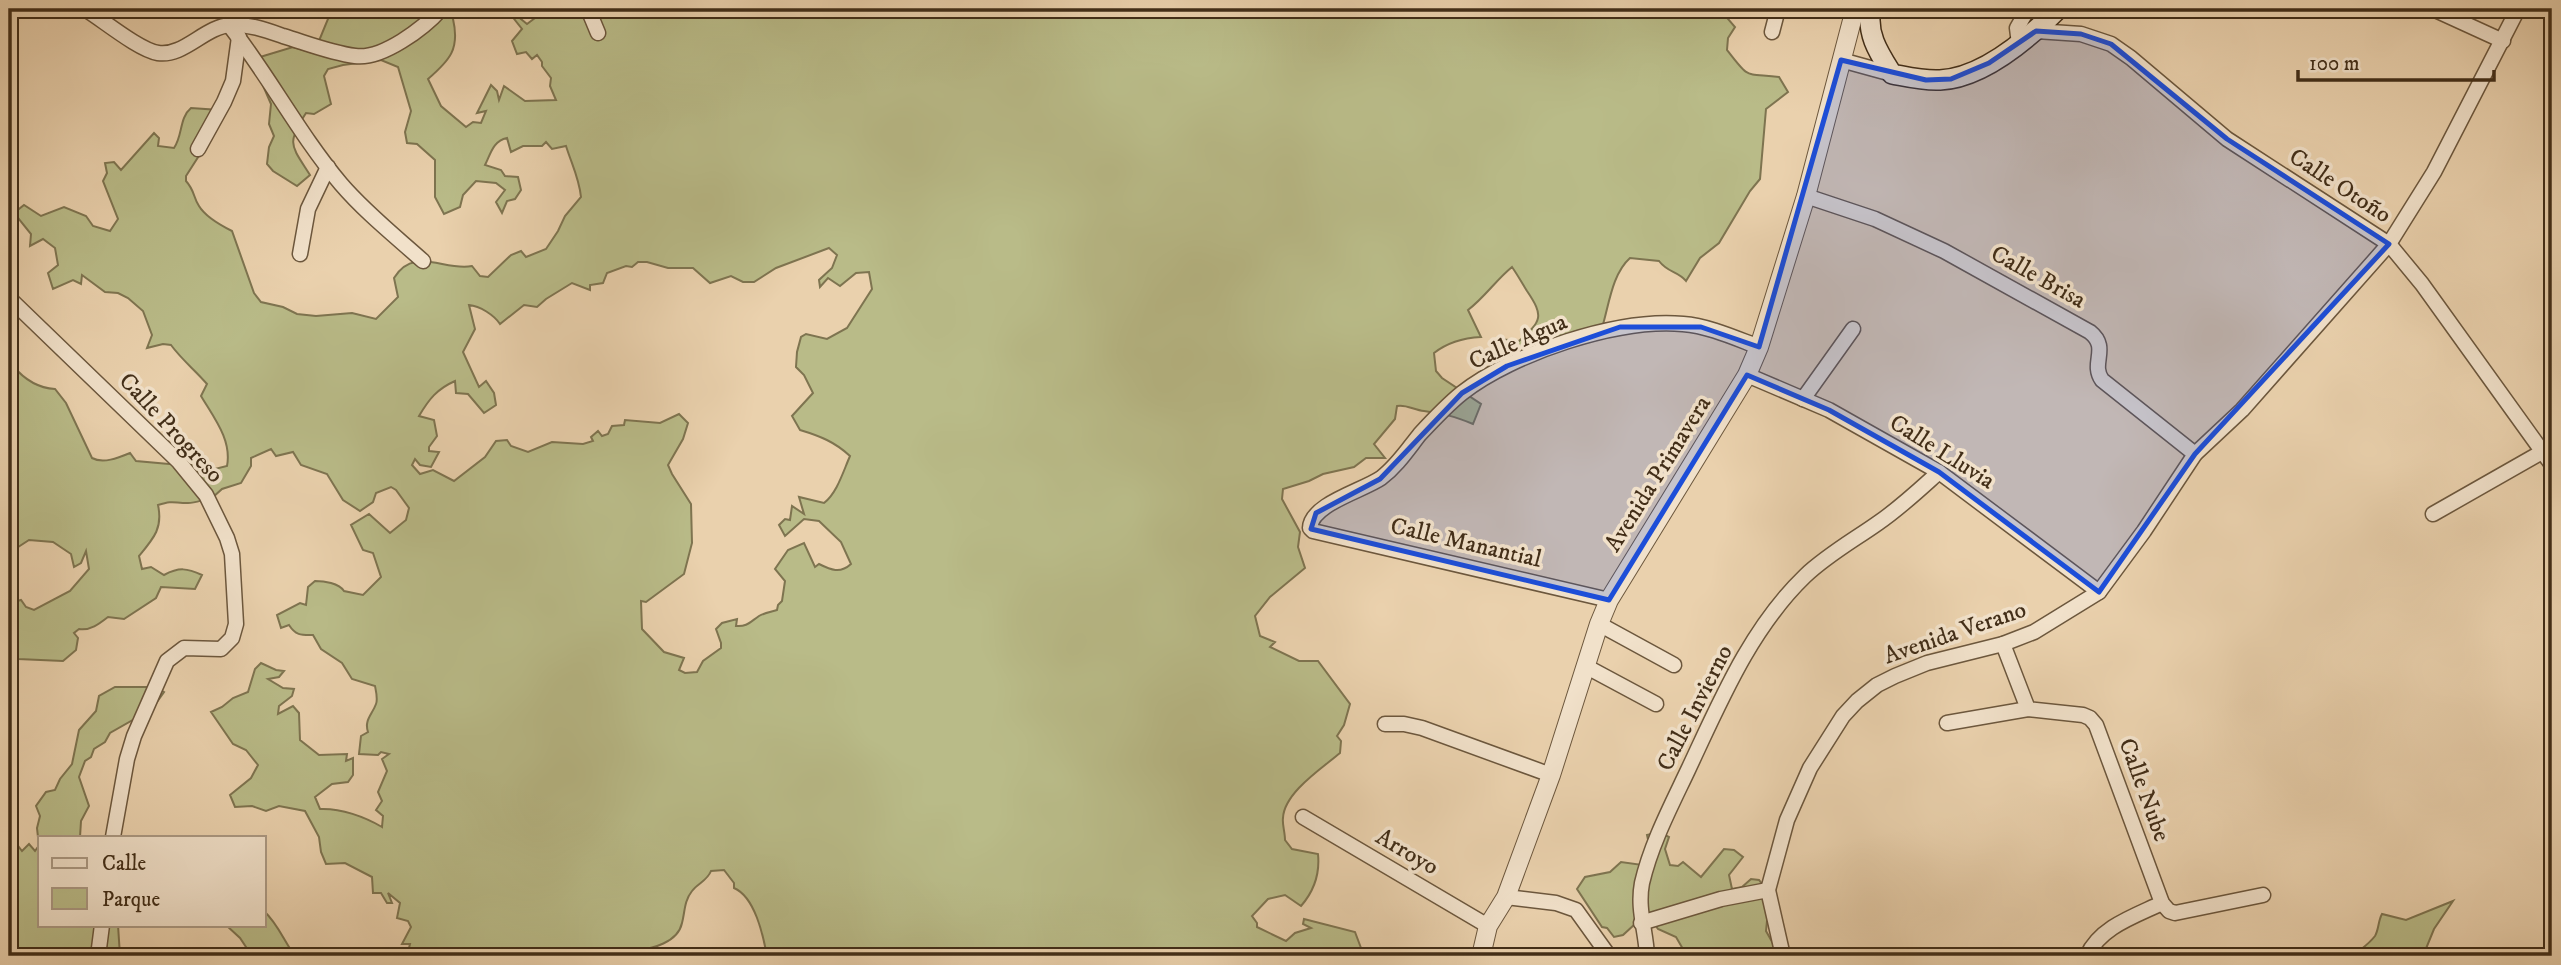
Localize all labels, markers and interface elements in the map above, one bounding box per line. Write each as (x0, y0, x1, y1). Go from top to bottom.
scale bar (2298, 38, 2494, 82)
text: 100 m (2309, 51, 2360, 77)
street label: Calle Otoño (2283, 142, 2397, 230)
street label: Calle Brisa (1985, 239, 2091, 316)
street label: Calle Agua (1464, 307, 1572, 377)
street label: Calle Progreso (112, 366, 230, 490)
street label: Avenida Primavera (1598, 390, 1718, 557)
street label: Calle Lluvia (1884, 408, 2001, 497)
street label: Calle Manantial (1388, 511, 1545, 575)
street label: Avenida Verano (1880, 595, 2030, 671)
street label: Calle Invierno (1650, 640, 1740, 776)
street label: Calle Nube (2112, 734, 2177, 846)
street label: Arroyo (1370, 822, 1444, 882)
legend (38, 836, 266, 926)
text: Calle (102, 851, 146, 877)
text: Parque (102, 887, 160, 913)

